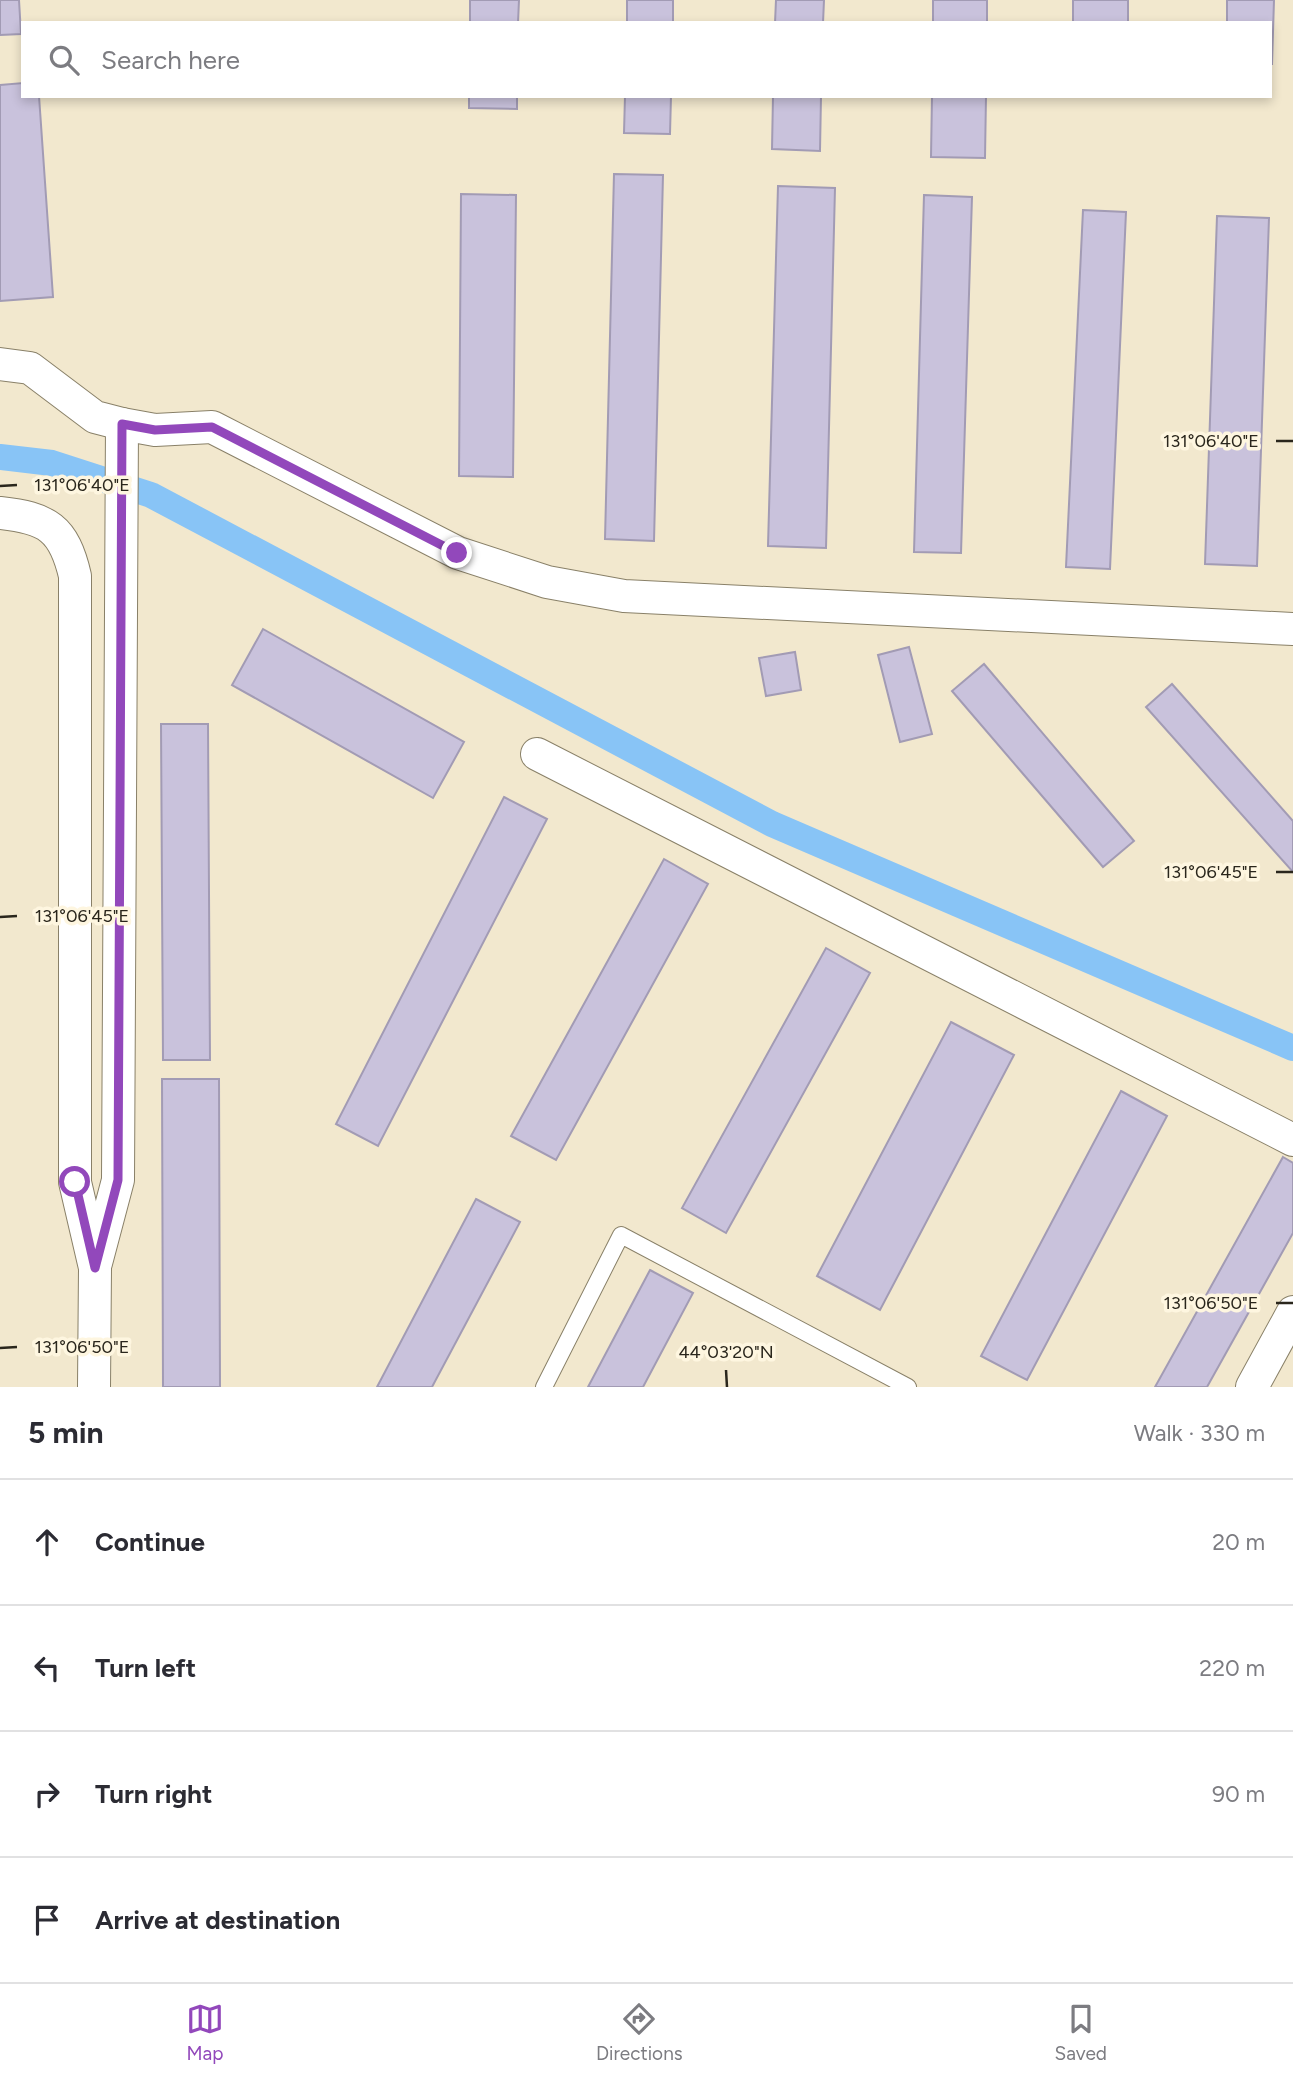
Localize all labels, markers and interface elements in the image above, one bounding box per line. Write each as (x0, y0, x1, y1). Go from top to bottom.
search box (21, 21, 1272, 98)
icon: search (45, 41, 83, 79)
text: Search here (101, 44, 240, 76)
text: 131°06'40"E (1163, 430, 1259, 452)
text: 131°06'40"E (34, 474, 130, 496)
route end (441, 537, 472, 568)
text: 131°06'45"E (1164, 861, 1258, 883)
text: 131°06'45"E (35, 905, 129, 927)
route start (59, 1166, 90, 1197)
text: 131°06'50"E (1164, 1292, 1258, 1314)
text: 131°06'50"E (35, 1336, 129, 1358)
text: 44°03'20"N (678, 1341, 774, 1363)
text: 5 min (28, 1414, 104, 1451)
text: Walk · 330 m (1134, 1419, 1265, 1447)
icon: ahead (28, 1523, 66, 1561)
text: Continue (95, 1526, 205, 1558)
text: 20 m (1212, 1528, 1265, 1556)
icon: left (28, 1649, 66, 1687)
text: Turn left (95, 1652, 196, 1684)
text: 220 m (1199, 1654, 1265, 1682)
icon: right (28, 1775, 66, 1813)
text: Turn right (95, 1778, 212, 1810)
text: 90 m (1212, 1780, 1265, 1808)
icon: arrive (28, 1901, 66, 1939)
text: Arrive at destination (95, 1904, 340, 1936)
tab: Map (186, 2000, 224, 2065)
tab: Directions (596, 2000, 683, 2065)
tab: Saved (1055, 2000, 1107, 2065)

